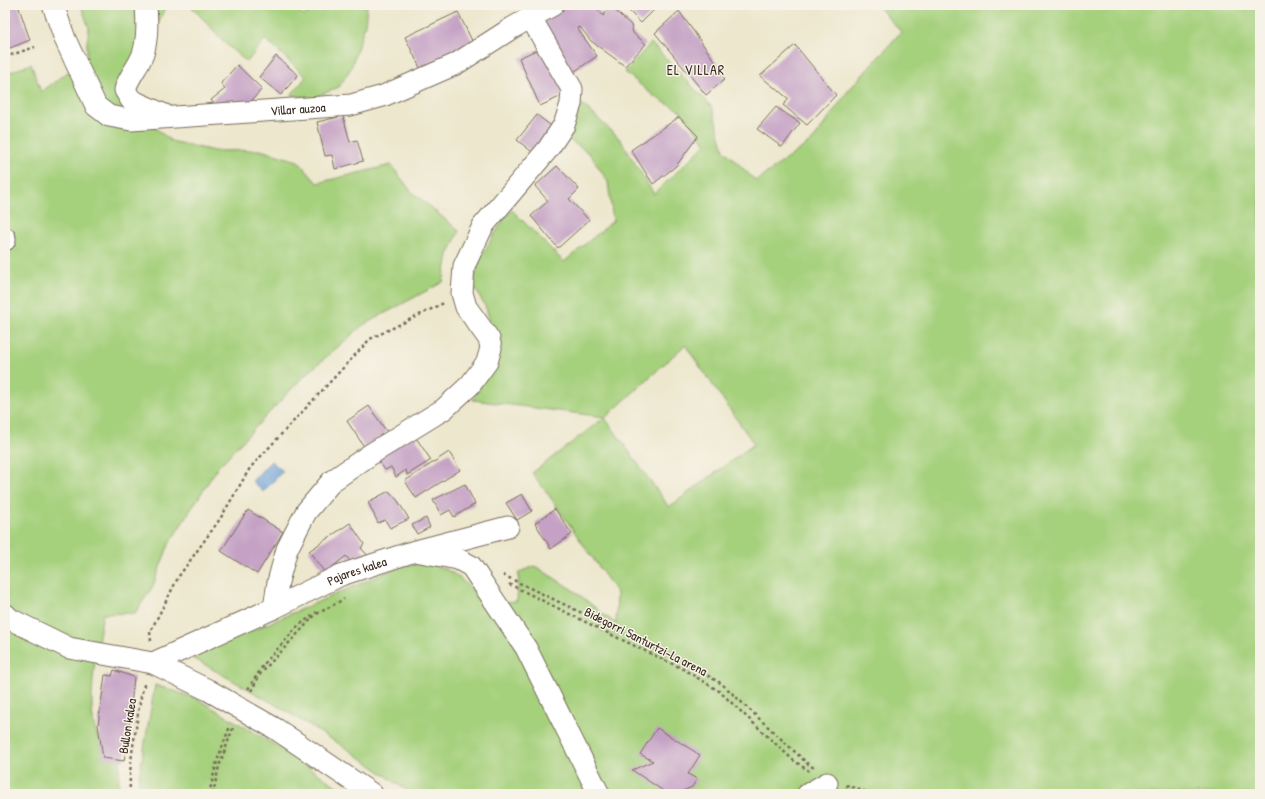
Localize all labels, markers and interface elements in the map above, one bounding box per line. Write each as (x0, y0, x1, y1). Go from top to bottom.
district label: EL VILLAR (667, 60, 725, 79)
street label: Villar auzoa (270, 98, 326, 119)
street label: Pajares kalea (324, 552, 389, 590)
street label: Bidegorri Santurtzi-La arena (581, 602, 711, 680)
street label: Bullon kalea (114, 697, 140, 755)

